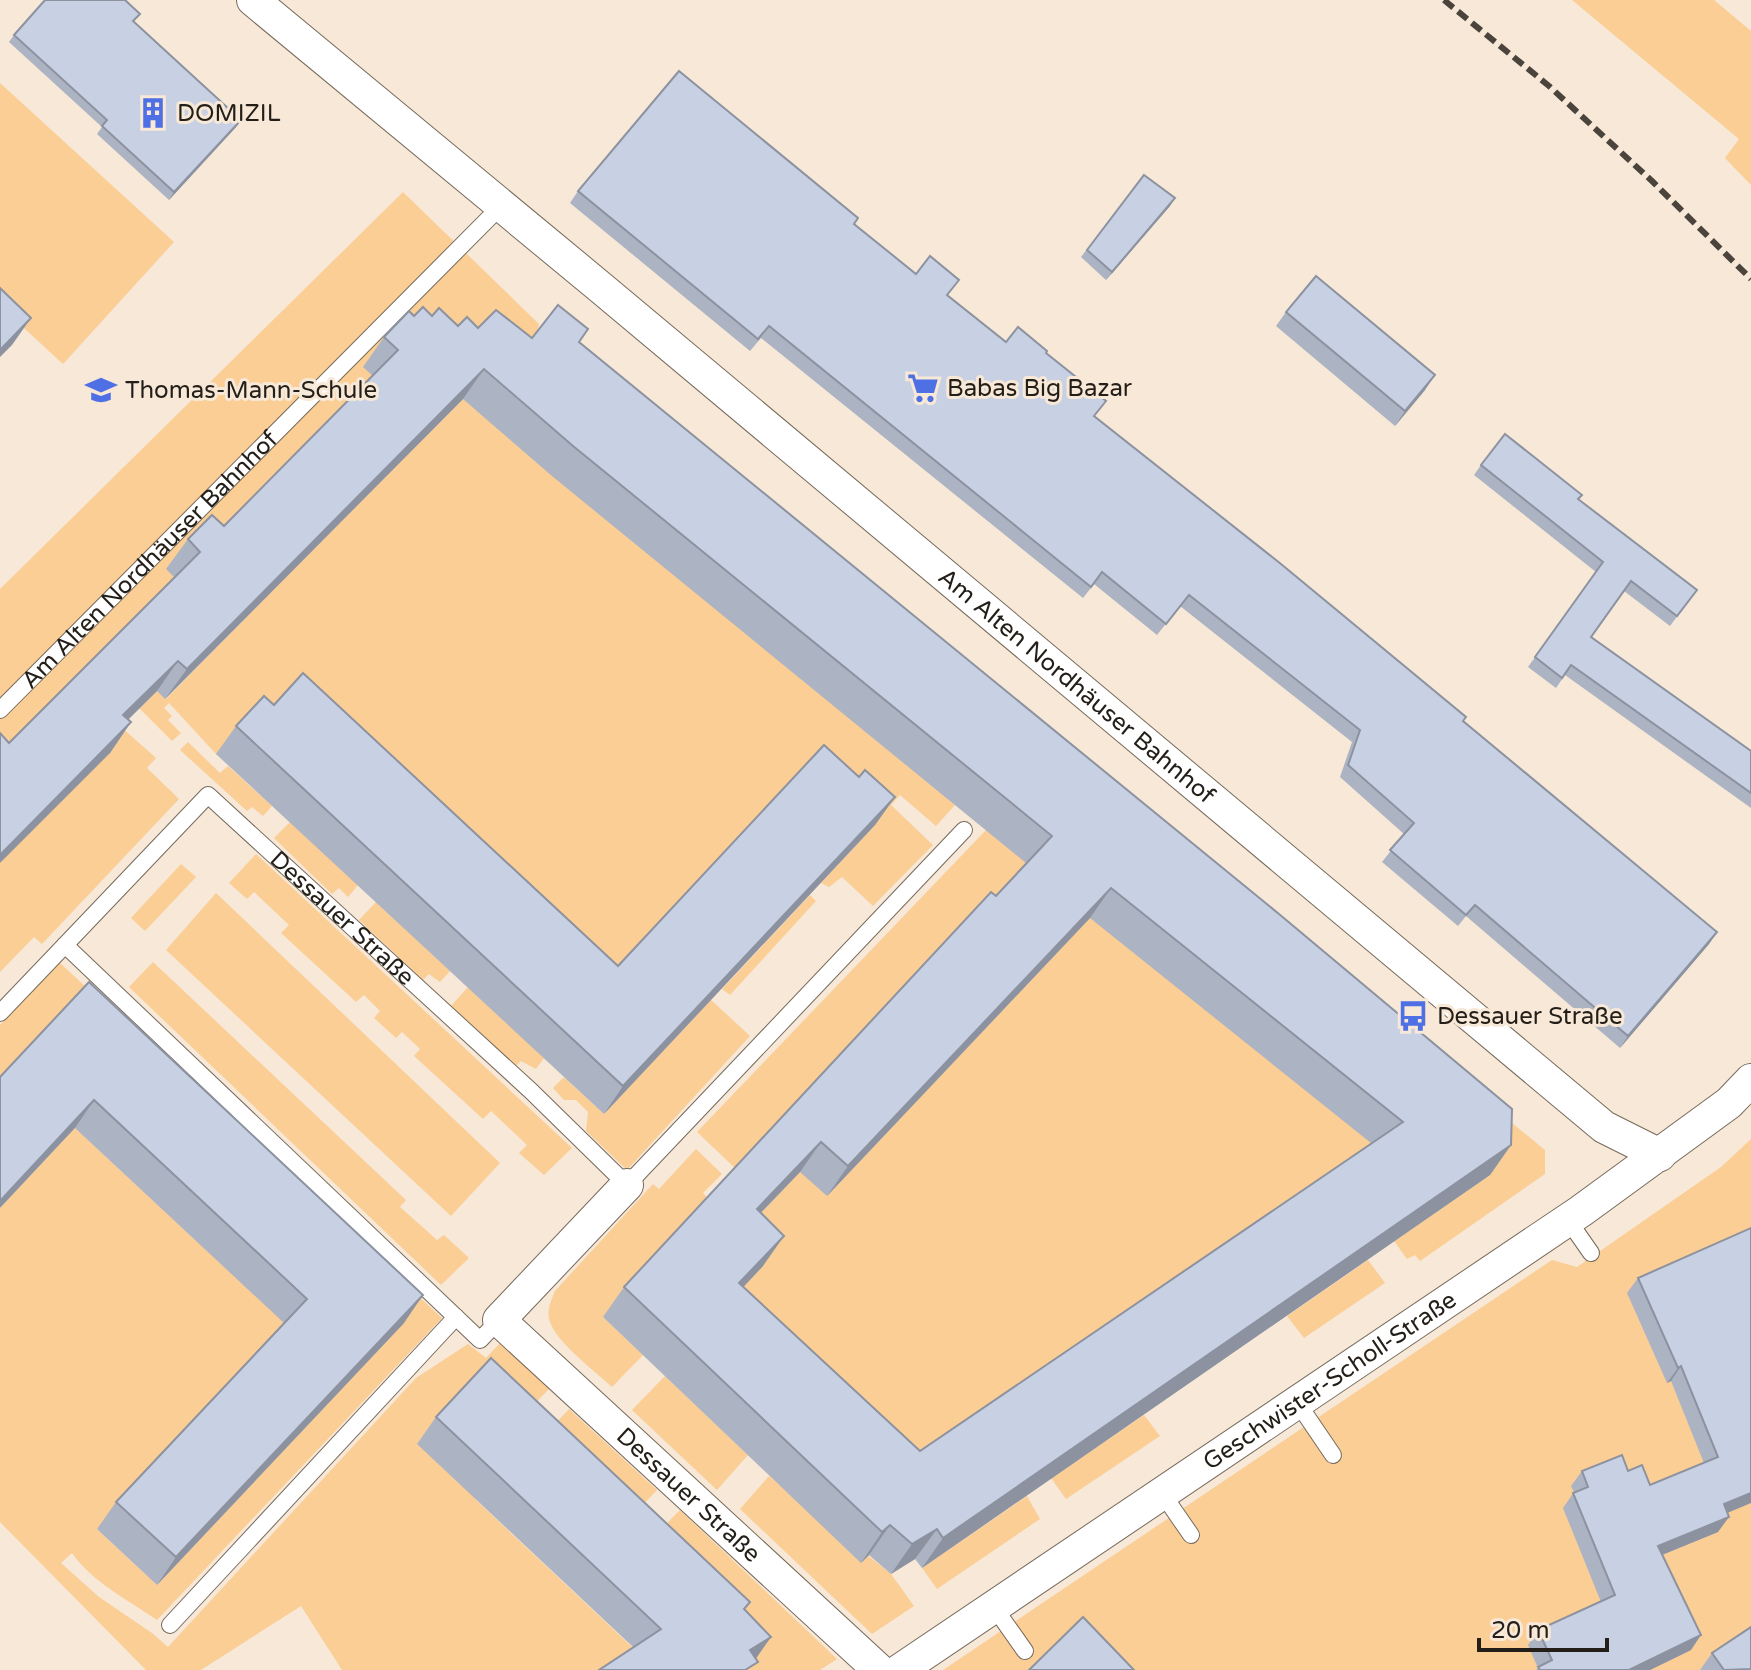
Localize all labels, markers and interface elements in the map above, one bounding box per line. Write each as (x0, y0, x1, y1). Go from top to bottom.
building icon: DOMIZIL (136, 96, 170, 130)
place label: DOMIZIL (177, 99, 281, 128)
supermarket icon: Babas Big Bazar (906, 371, 940, 405)
school or university icon: Thomas-Mann-Schule (84, 373, 118, 407)
place label: Babas Big Bazar (947, 374, 1133, 403)
place label: Thomas-Mann-Schule (125, 376, 377, 405)
street label: Am Alten Nordhäuser Bahnhof (16, 424, 285, 695)
street label: Am Alten Nordhäuser Bahnhof (932, 562, 1221, 811)
street label: Dessauer Straße (264, 845, 420, 992)
bus stop icon: Dessauer Straße (1396, 999, 1430, 1033)
place label: Dessauer Straße (1437, 1002, 1623, 1031)
street label: Geschwister-Scholl-Straße (1198, 1285, 1462, 1477)
street label: Dessauer Straße (610, 1422, 767, 1569)
scale bar (1479, 1602, 1607, 1652)
text: 20 m (1491, 1616, 1549, 1645)

